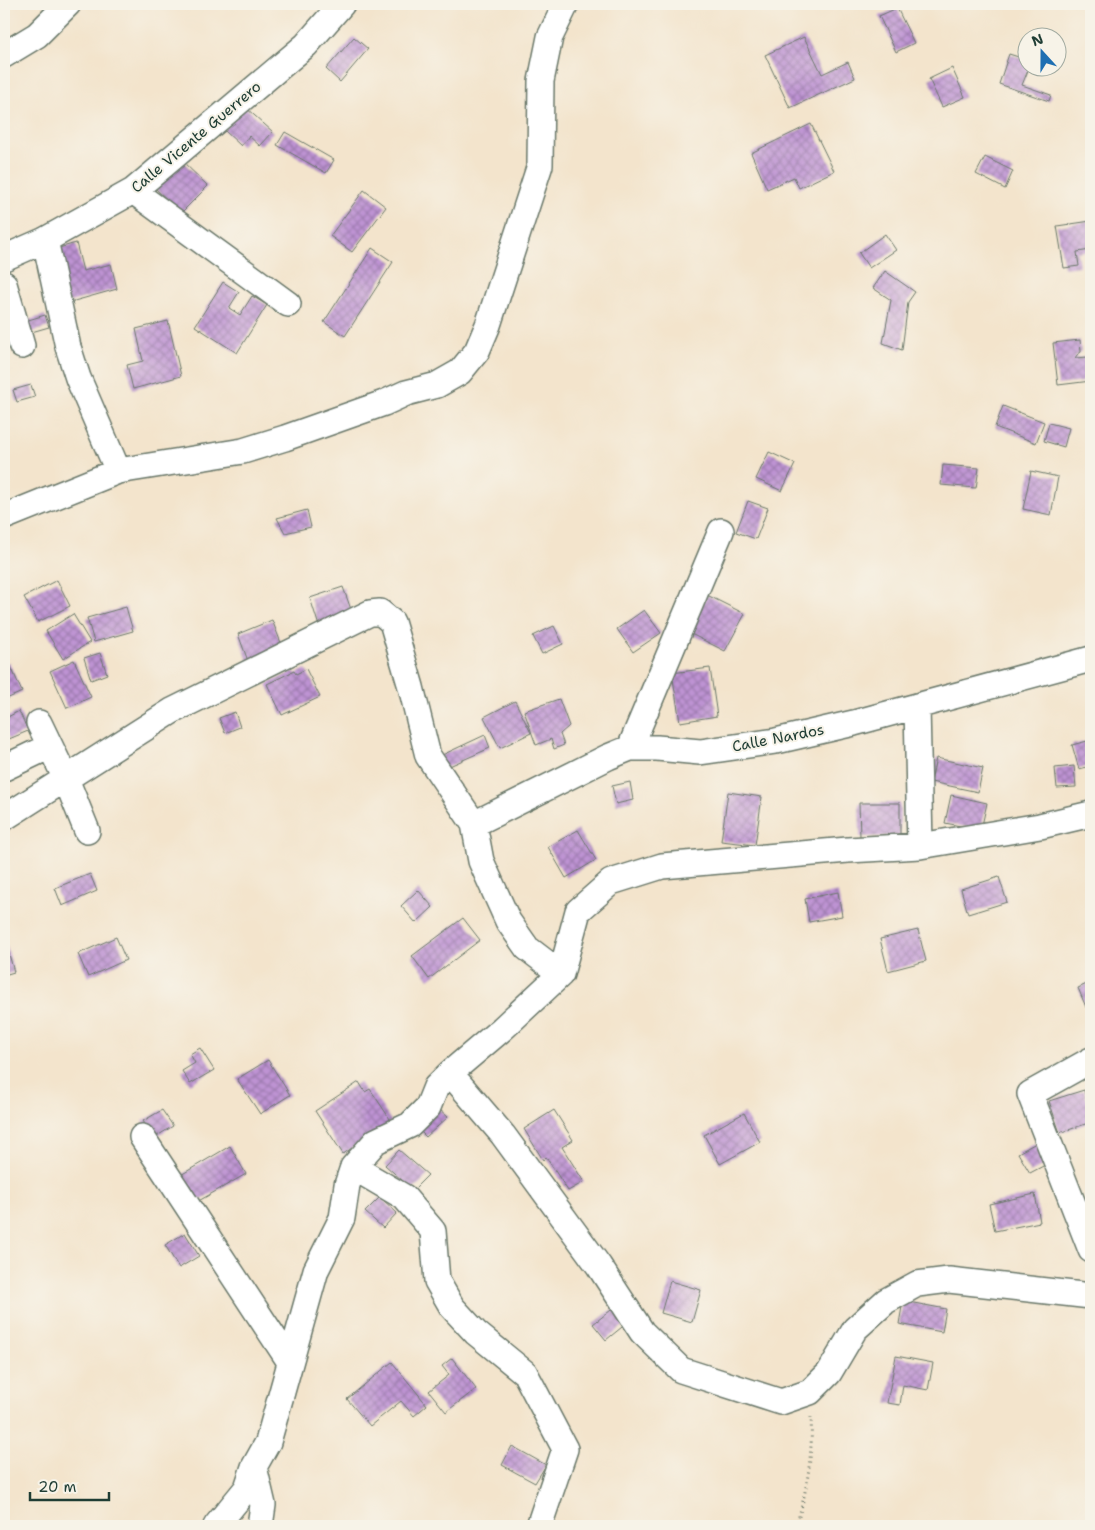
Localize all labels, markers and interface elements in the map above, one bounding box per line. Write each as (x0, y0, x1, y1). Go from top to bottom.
north arrow (1018, 28, 1068, 78)
text: N (1029, 29, 1046, 50)
street label: Calle Vicente Guerrero (127, 77, 265, 197)
street label: Calle Nardos (730, 719, 826, 757)
scale bar (30, 1470, 109, 1502)
text: 20 m (38, 1477, 77, 1497)

